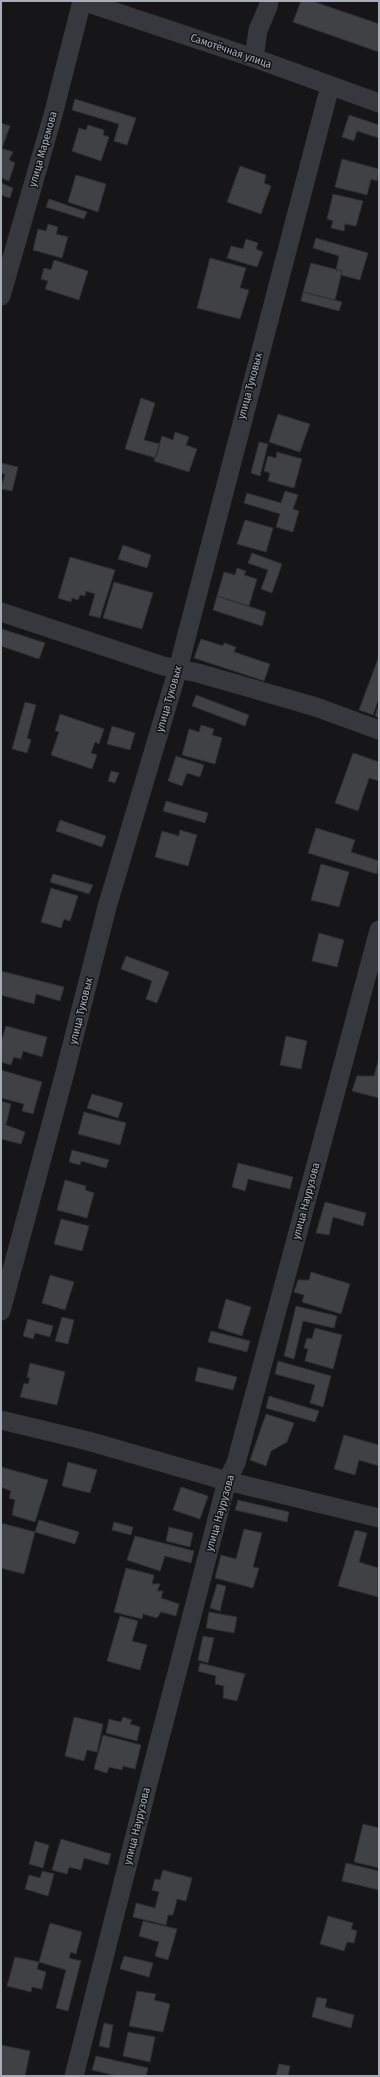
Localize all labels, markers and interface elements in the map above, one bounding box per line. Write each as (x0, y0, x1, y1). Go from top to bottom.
street label: Самотёчная улица (189, 31, 273, 71)
street label: улица Маремова (26, 110, 60, 188)
street label: улица Туковых (235, 351, 265, 421)
street label: улица Туковых (153, 664, 185, 734)
street label: улица Туковых (66, 976, 96, 1046)
street label: улица Наурузова (289, 1161, 323, 1241)
street label: улица Наурузова (203, 1473, 237, 1553)
street label: улица Наурузова (121, 1786, 153, 1866)

